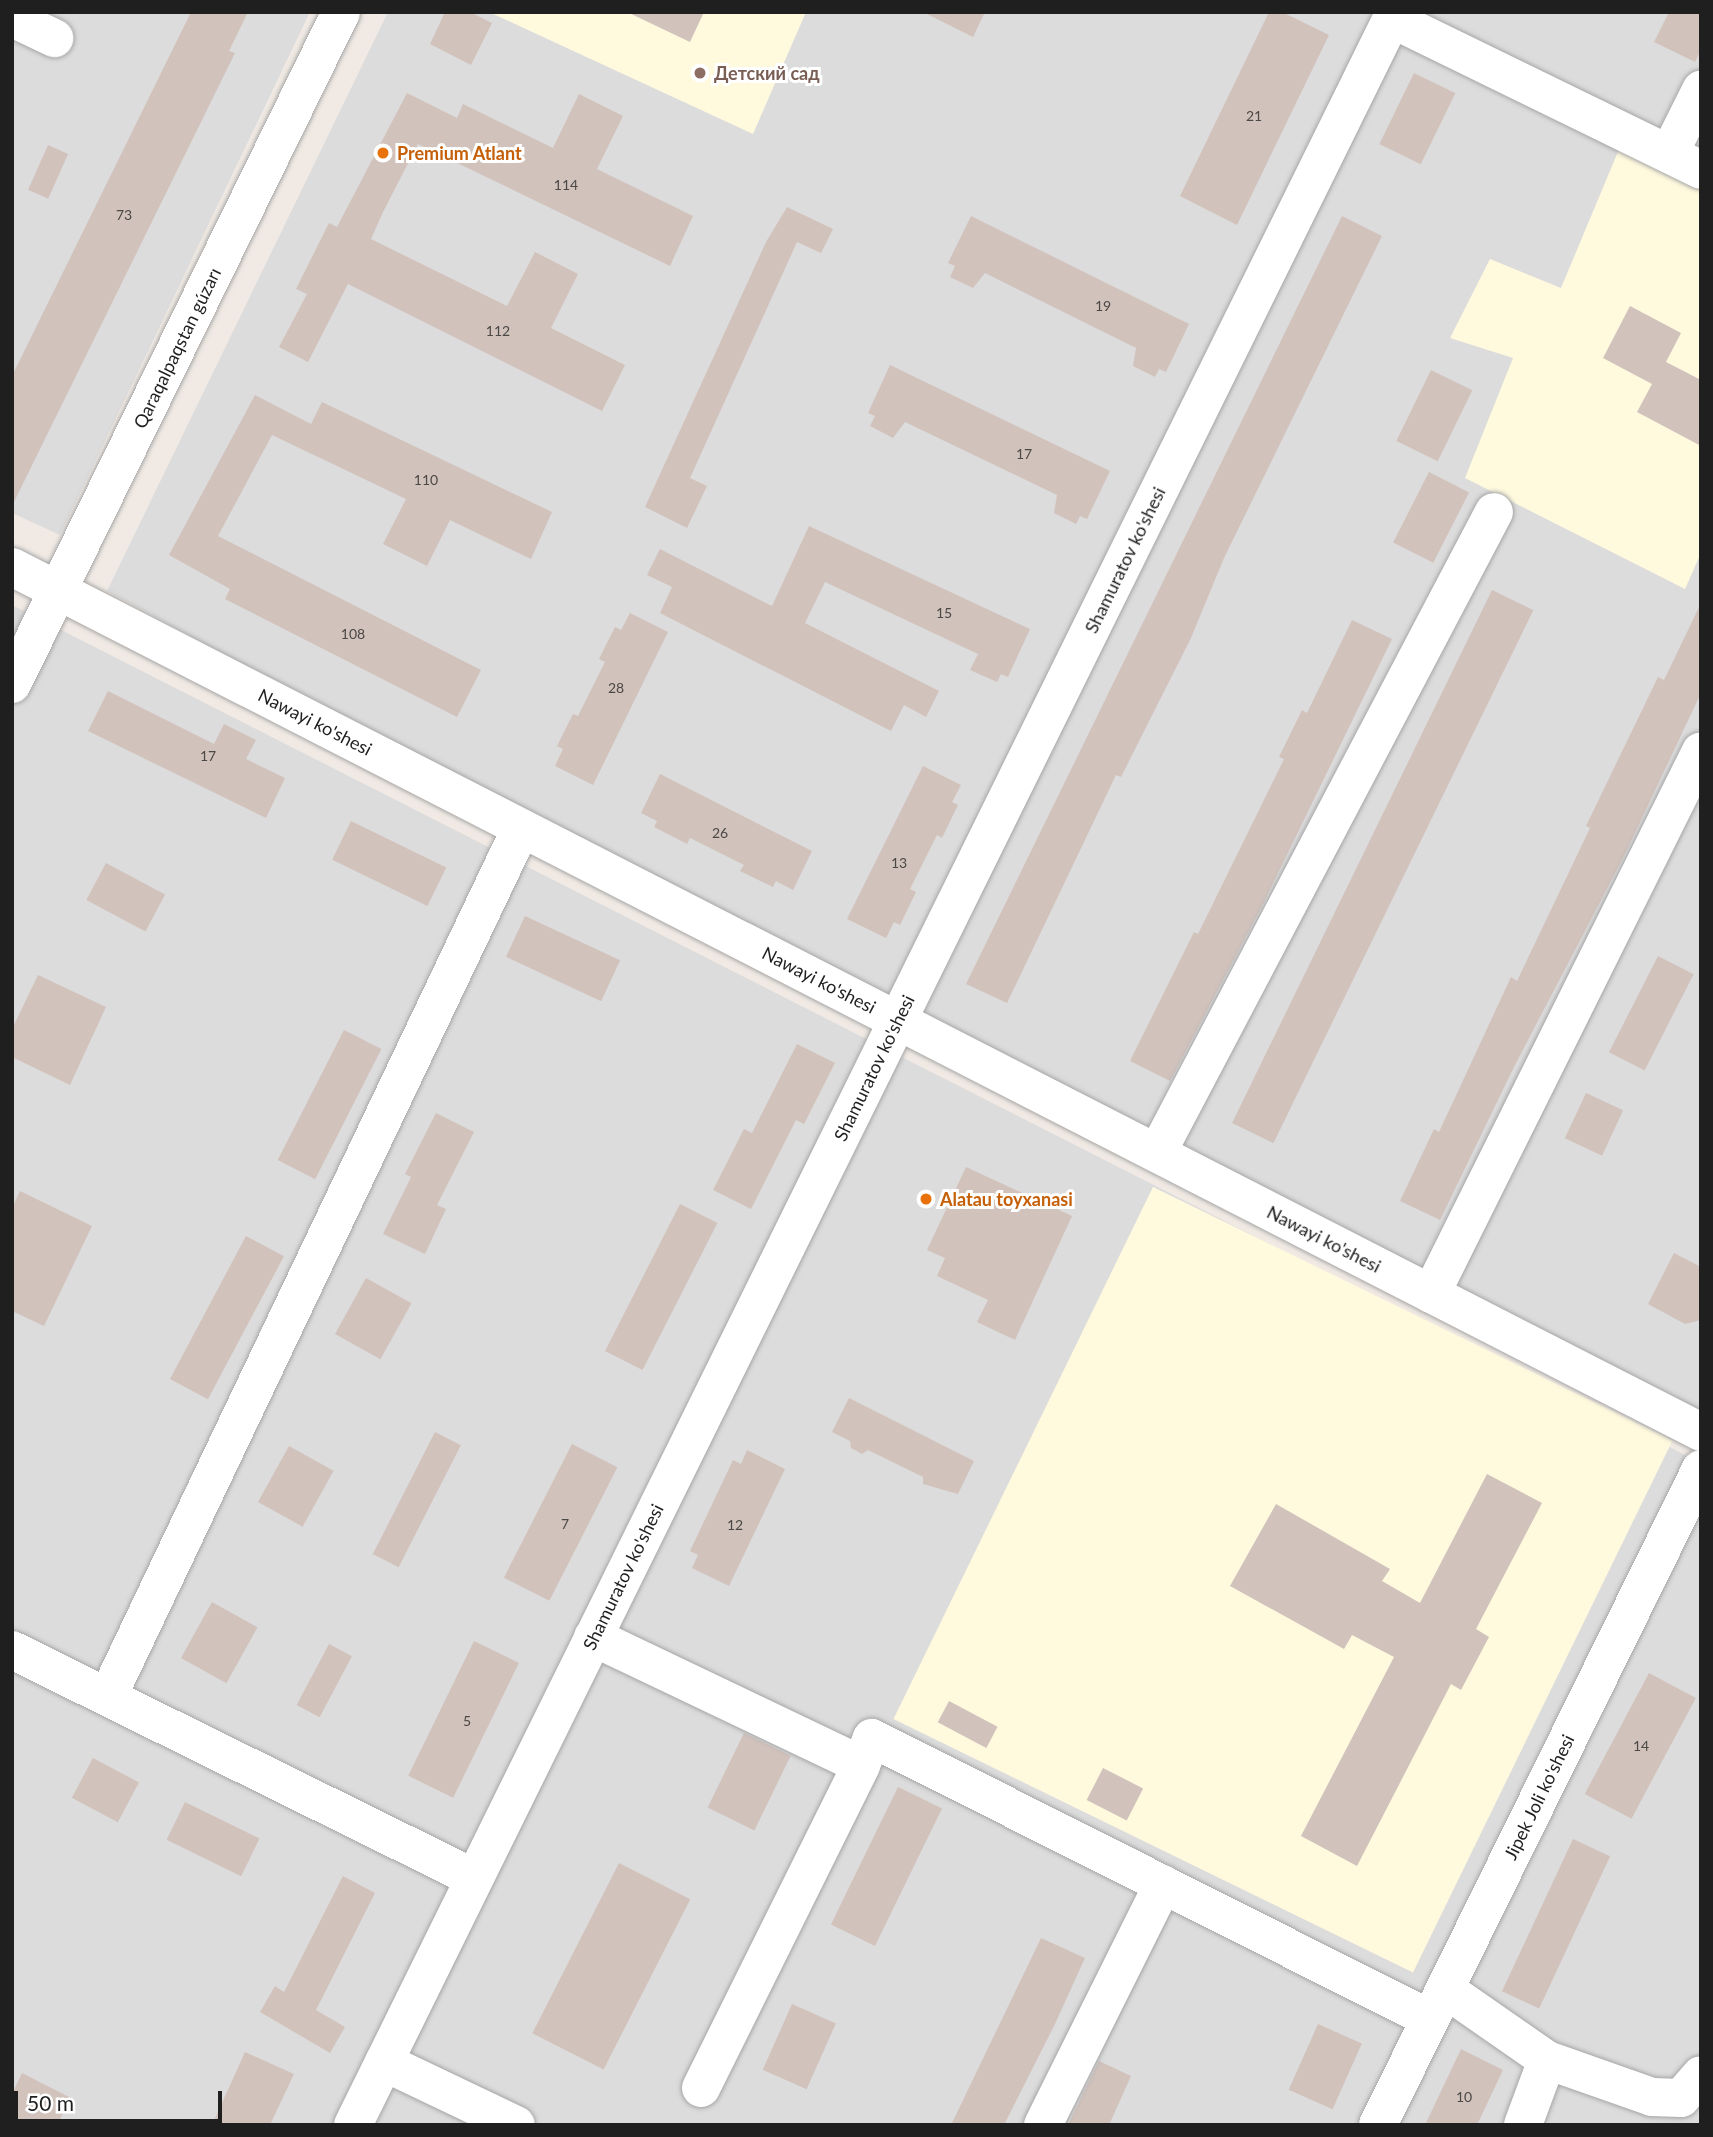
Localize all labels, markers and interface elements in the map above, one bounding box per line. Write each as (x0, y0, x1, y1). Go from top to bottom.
place label: Детский сад (714, 62, 820, 84)
marker: Детский сад (692, 65, 708, 81)
house number: 21 (1246, 108, 1262, 124)
place label: Premium Atlant (397, 142, 522, 164)
marker: Premium Atlant (375, 145, 391, 161)
house number: 114 (554, 177, 578, 193)
house number: 73 (116, 207, 132, 223)
street label: Qaraqalpaqstan gúzarı (129, 264, 225, 432)
house number: 19 (1095, 298, 1111, 314)
house number: 112 (486, 323, 510, 339)
house number: 17 (1016, 446, 1032, 462)
house number: 110 (414, 472, 438, 488)
street label: Shamuratov ko'shesi (1080, 483, 1170, 637)
house number: 15 (936, 605, 952, 621)
house number: 108 (341, 626, 365, 642)
house number: 28 (608, 680, 624, 696)
street label: Nawayi ko'shesi (255, 684, 375, 760)
house number: 17 (200, 748, 216, 764)
house number: 26 (712, 825, 728, 841)
house number: 13 (891, 855, 907, 871)
street label: Nawayi ko'shesi (759, 942, 879, 1018)
street label: Shamuratov ko'shesi (829, 991, 919, 1145)
place label: Alatau toyxanasi (940, 1188, 1073, 1210)
marker: Alatau toyxanasi (918, 1191, 934, 1207)
street label: Nawayi ko'shesi (1264, 1201, 1384, 1277)
street label: Shamuratov ko'shesi (578, 1500, 668, 1654)
house number: 7 (561, 1516, 569, 1532)
house number: 12 (727, 1517, 743, 1533)
house number: 5 (463, 1713, 471, 1729)
street label: Jipek Joli ko'shesi (1499, 1731, 1579, 1863)
house number: 14 (1633, 1738, 1649, 1754)
scale bar (18, 2078, 226, 2122)
house number: 10 (1456, 2089, 1472, 2105)
text: 50 m (27, 2090, 74, 2115)

